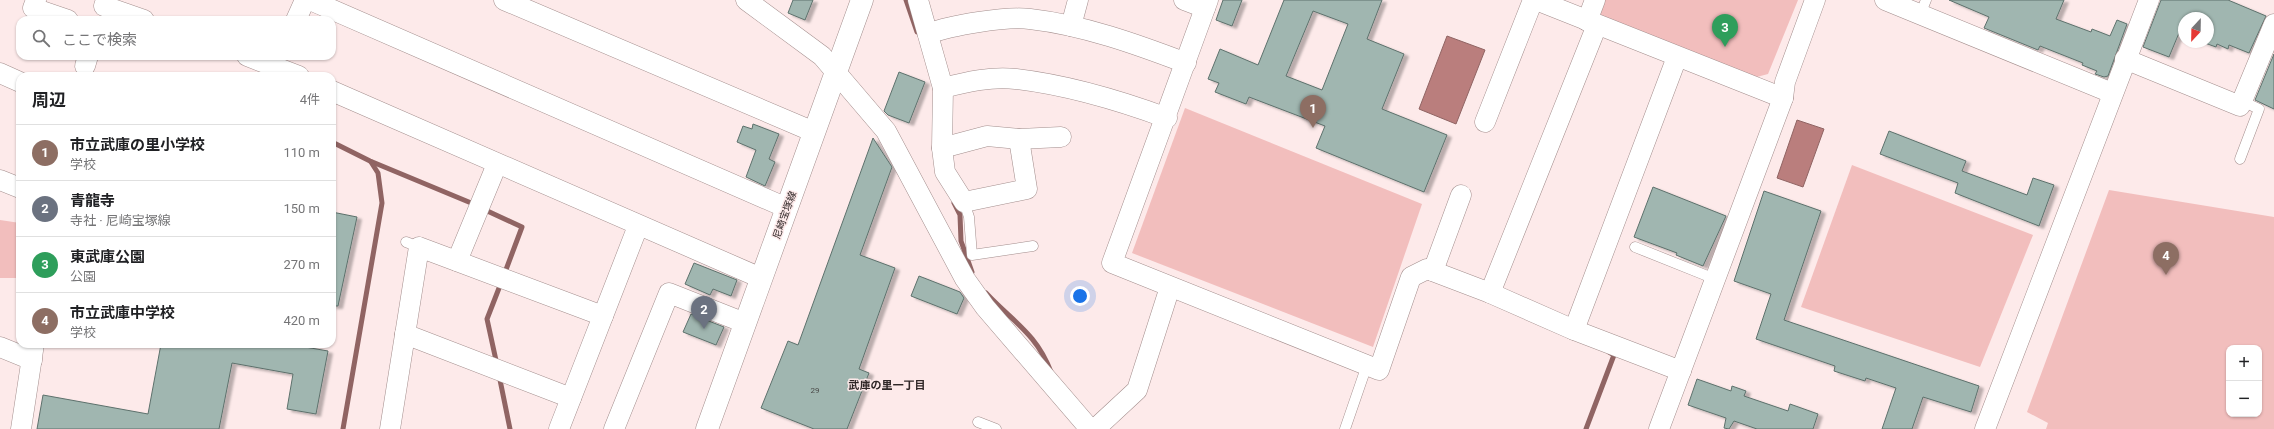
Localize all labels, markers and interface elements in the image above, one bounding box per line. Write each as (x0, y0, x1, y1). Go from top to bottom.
north arrow (2178, 12, 2214, 48)
pin: 3 (1712, 14, 1738, 47)
search box (16, 16, 336, 60)
icon: search (30, 27, 52, 49)
text: ここで検索 (62, 31, 137, 49)
text: 周辺 (32, 90, 66, 110)
text: 4件 (300, 92, 320, 107)
pin: 1 (1300, 95, 1326, 128)
text: 市立武庫の里小学校 (70, 136, 205, 154)
text: 1 (41, 145, 49, 160)
text: 110 m (283, 145, 320, 160)
text: 学校 (70, 157, 96, 172)
street label: 尼崎宝塚線 (771, 190, 798, 241)
text: 青龍寺 (70, 192, 115, 210)
text: 2 (41, 201, 49, 216)
text: 150 m (283, 201, 320, 216)
text: 寺社 · 尼崎宝塚線 (70, 213, 171, 228)
pin: 4 (2153, 242, 2179, 275)
text: 東武庫公園 (70, 248, 145, 266)
text: 3 (41, 257, 49, 272)
text: 270 m (283, 257, 320, 272)
text: 公園 (70, 269, 96, 284)
your location (1070, 286, 1090, 306)
pin: 2 (691, 296, 717, 329)
text: 市立武庫中学校 (70, 304, 175, 322)
text: 4 (41, 313, 49, 328)
text: 420 m (283, 313, 320, 328)
text: 学校 (70, 325, 96, 340)
map controls (2226, 345, 2262, 417)
button: + (2226, 345, 2262, 381)
district label: 武庫の里一丁目 (849, 379, 926, 392)
button: − (2226, 381, 2262, 417)
house number: 29 (811, 386, 820, 395)

